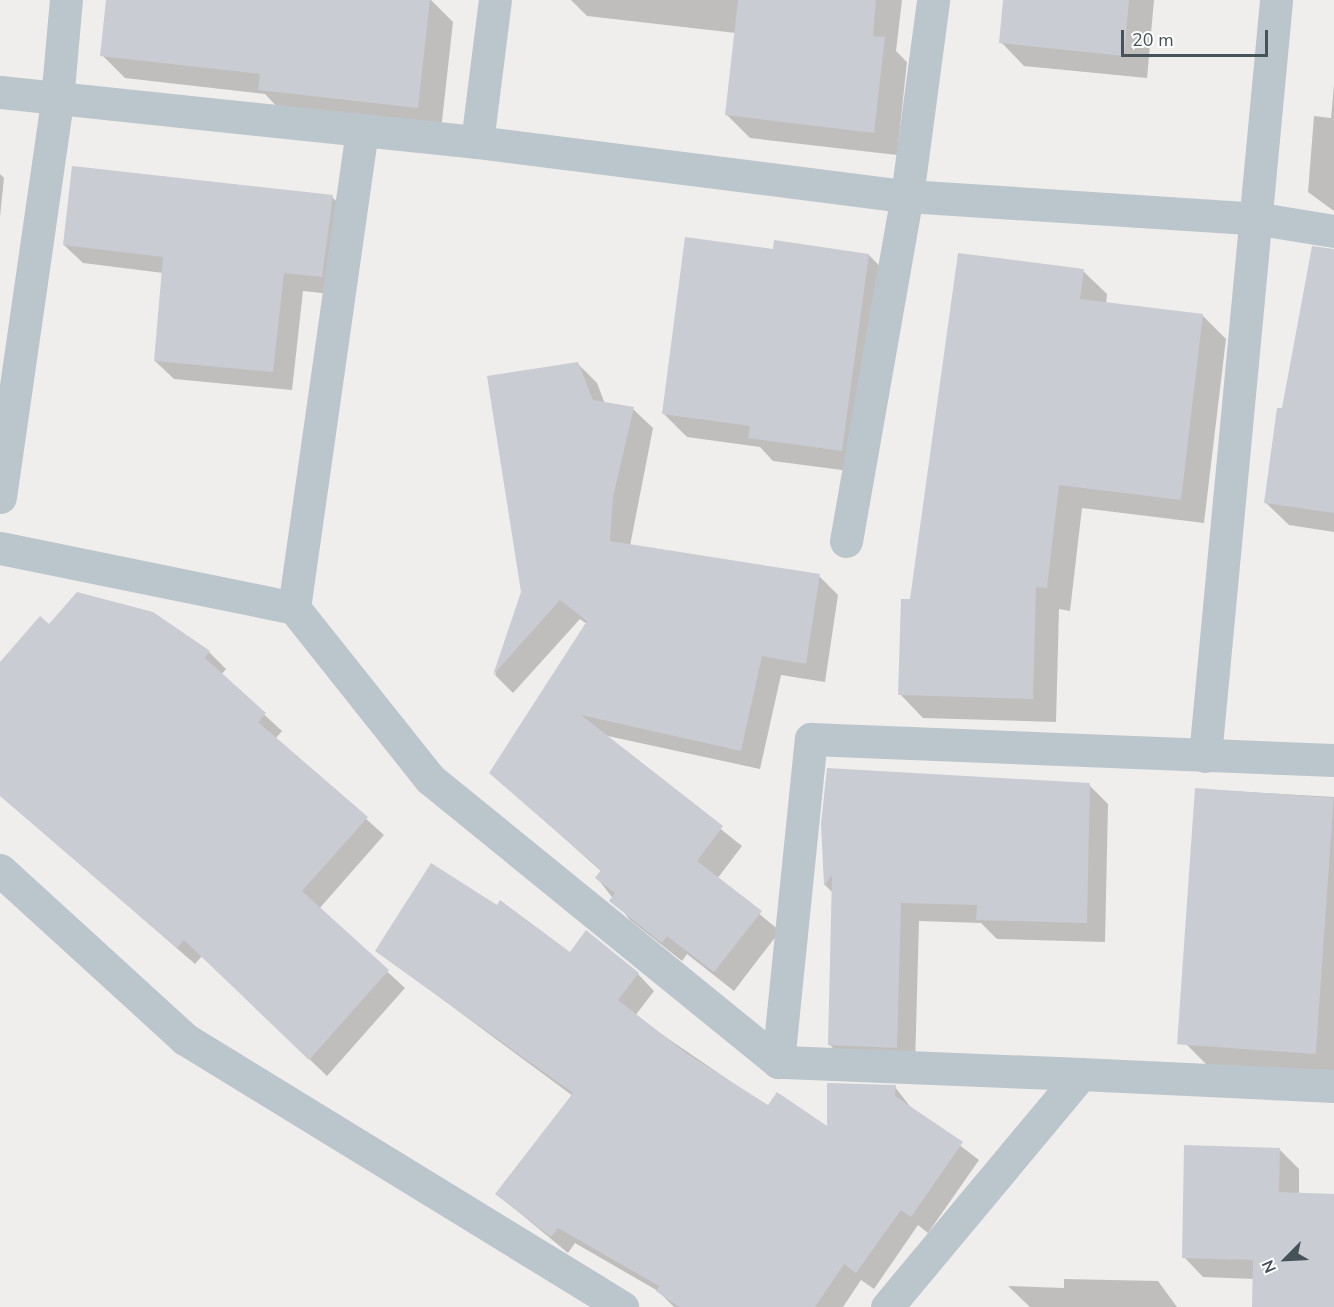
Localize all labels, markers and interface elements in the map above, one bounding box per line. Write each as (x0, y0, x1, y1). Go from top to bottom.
scale bar (1124, 18, 1271, 56)
text: 20 m (1132, 28, 1174, 52)
north arrow (1256, 1229, 1316, 1289)
text: N (1257, 1256, 1282, 1276)

